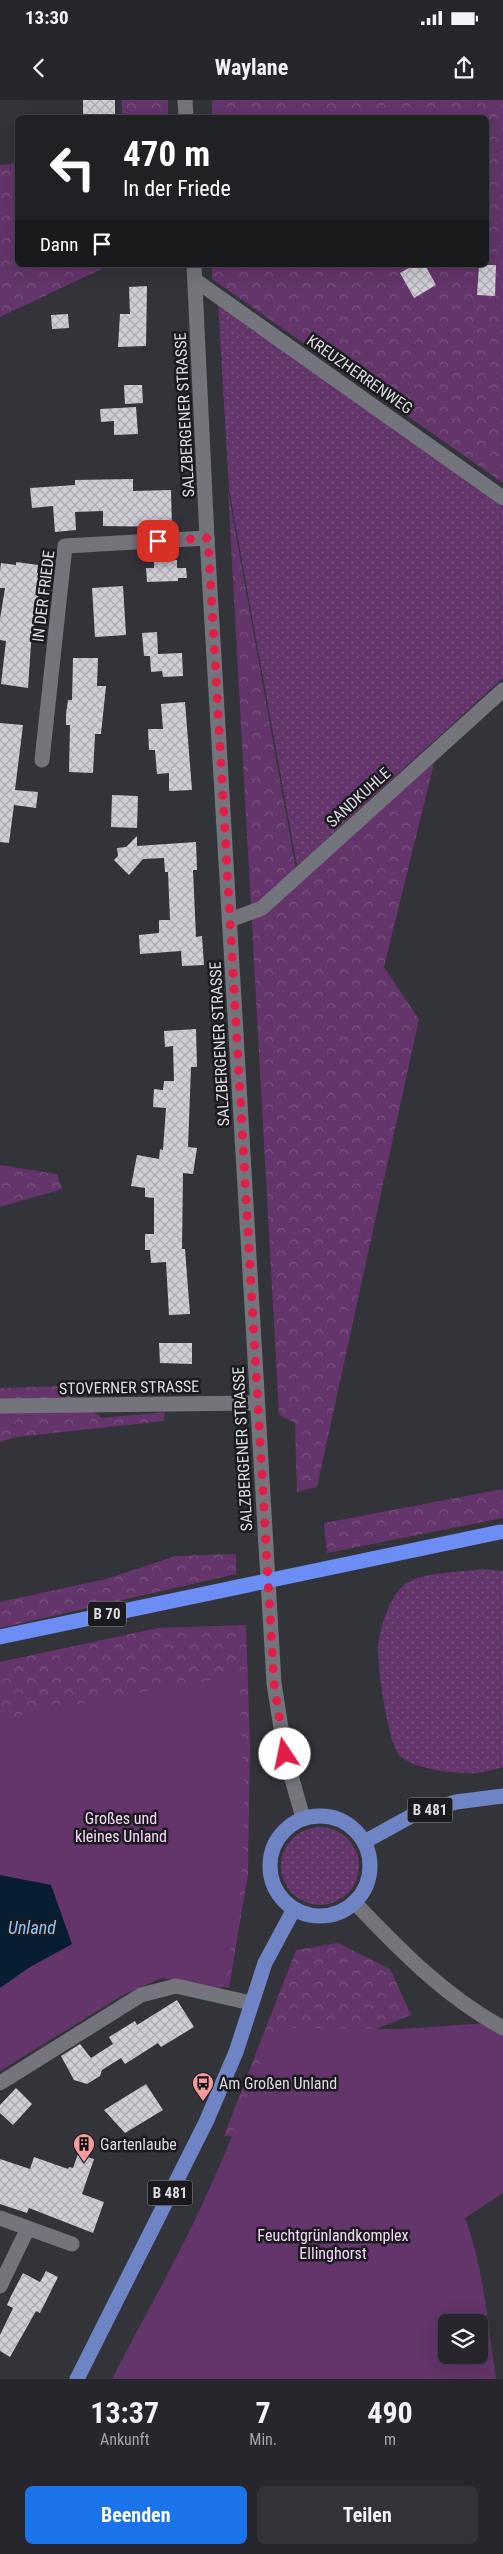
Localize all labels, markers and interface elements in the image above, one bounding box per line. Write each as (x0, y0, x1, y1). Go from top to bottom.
text: 13:30 (25, 6, 69, 29)
icon: back (25, 54, 53, 82)
icon: share (450, 54, 478, 82)
text: Waylane (215, 55, 288, 80)
text: 470 m (123, 134, 210, 175)
icon: left (40, 135, 105, 200)
text: In der Friede (123, 176, 231, 201)
icon: arrive (88, 230, 116, 258)
text: Dann (40, 233, 78, 256)
street label: KREUZHERRENWEG (303, 331, 416, 418)
street label: SALZBERGENER STRASSE (171, 332, 198, 498)
pin (137, 520, 179, 562)
icon: arrive (144, 527, 172, 555)
street label: IN DER FRIEDE (28, 549, 59, 643)
street label: SANDKUHLE (322, 764, 394, 831)
street label: SALZBERGENER STRASSE (206, 961, 233, 1127)
street label: SALZBERGENER STRASSE (229, 1366, 256, 1532)
street label: STOVERNER STRASSE (59, 1377, 199, 1398)
road number: B 70 (88, 1602, 126, 1626)
position arrow (258, 1727, 310, 1779)
road number: B 481 (408, 1798, 452, 1822)
park label: Großes und kleines Unland (75, 1809, 167, 1846)
water label: Unland (8, 1917, 56, 1938)
bus stop icon: Am Großen Unland (191, 2071, 215, 2102)
place label: Am Großen Unland (219, 2074, 337, 2093)
building icon: Gartenlaube (72, 2132, 96, 2163)
place label: Gartenlaube (100, 2135, 177, 2154)
road number: B 481 (148, 2180, 192, 2206)
park label: Feuchtgrünlandkomplex Ellinghorst (257, 2226, 409, 2263)
map controls (438, 2314, 488, 2364)
button: layers (438, 2314, 488, 2364)
text: 13:37 (90, 2395, 159, 2430)
text: 7 (256, 2395, 271, 2430)
text: 490 (367, 2395, 413, 2430)
text: Ankunft (100, 2430, 149, 2449)
text: Min. (249, 2430, 277, 2449)
text: m (384, 2430, 396, 2449)
button: Beenden (25, 2486, 247, 2544)
button: Teilen (257, 2486, 478, 2544)

